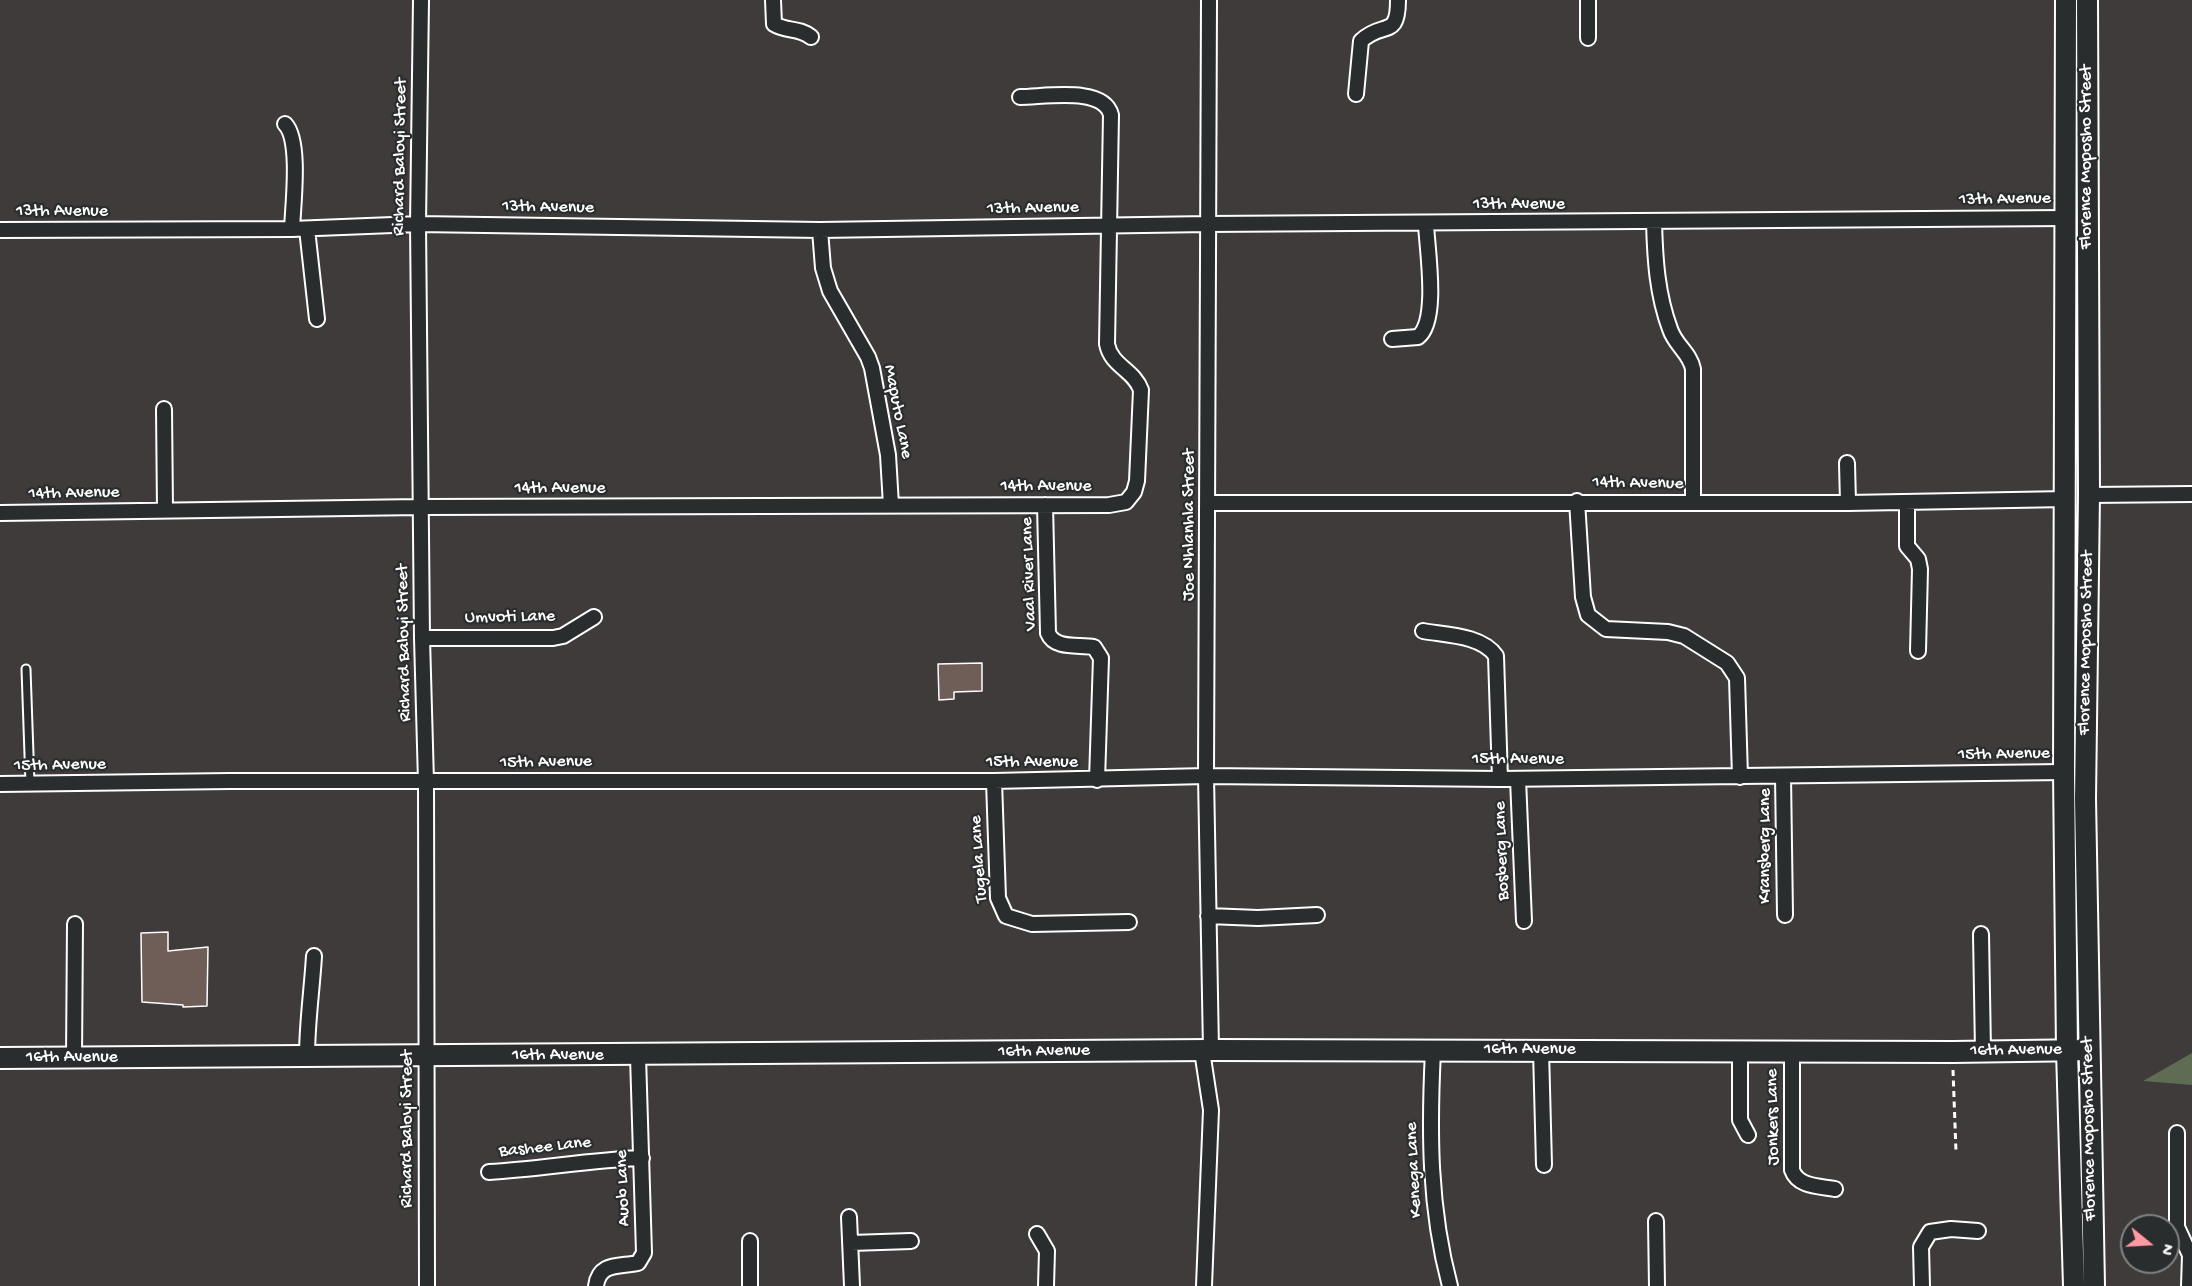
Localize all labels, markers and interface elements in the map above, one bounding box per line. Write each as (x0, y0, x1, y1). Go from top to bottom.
street label: Florence Moposho Street (2076, 65, 2098, 249)
street label: Richard Baloyi Street (389, 78, 413, 236)
street label: 13th Avenue (1959, 188, 2051, 212)
street label: 13th Avenue (1473, 194, 1565, 216)
street label: 13th Avenue (502, 196, 594, 220)
street label: 13th Avenue (987, 197, 1079, 221)
street label: 13th Avenue (16, 201, 108, 223)
street label: Maputo Lane (877, 363, 917, 461)
street label: Joe Nhlanhla Street (1179, 449, 1201, 601)
street label: 14th Avenue (1592, 472, 1684, 496)
street label: 14th Avenue (1000, 476, 1092, 498)
street label: 14th Avenue (514, 478, 606, 500)
street label: 14th Avenue (28, 482, 120, 506)
street label: Vaal River Lane (1017, 517, 1043, 631)
street label: Florence Moposho Street (2075, 551, 2099, 735)
street label: Richard Baloyi Street (393, 564, 417, 722)
street label: Umvoti Lane (465, 606, 555, 630)
street label: 15th Avenue (1958, 743, 2050, 767)
street label: 15th Avenue (1472, 749, 1564, 771)
street label: 15th Avenue (500, 751, 592, 775)
street label: 15th Avenue (986, 752, 1078, 774)
street label: 15th Avenue (14, 754, 106, 778)
street label: Kransberg Lane (1755, 788, 1777, 904)
street label: Bosberg Lane (1490, 801, 1516, 901)
street label: Tugela Lane (966, 815, 994, 903)
street label: Florence Moposho Street (2078, 1037, 2102, 1221)
street label: 16th Avenue (1484, 1039, 1576, 1061)
street label: 16th Avenue (1970, 1039, 2062, 1063)
street label: 16th Avenue (998, 1040, 1090, 1064)
street label: 16th Avenue (512, 1045, 604, 1067)
street label: 16th Avenue (26, 1047, 118, 1069)
street label: Richard Baloyi Street (397, 1050, 419, 1208)
street label: Jonkers Lane (1762, 1069, 1786, 1165)
street label: Kenega Lane (1402, 1122, 1428, 1218)
street label: Bashee Lane (498, 1132, 592, 1164)
street label: Auob Lane (612, 1149, 636, 1227)
north arrow (2120, 1214, 2180, 1274)
text: N (2155, 1241, 2176, 1257)

